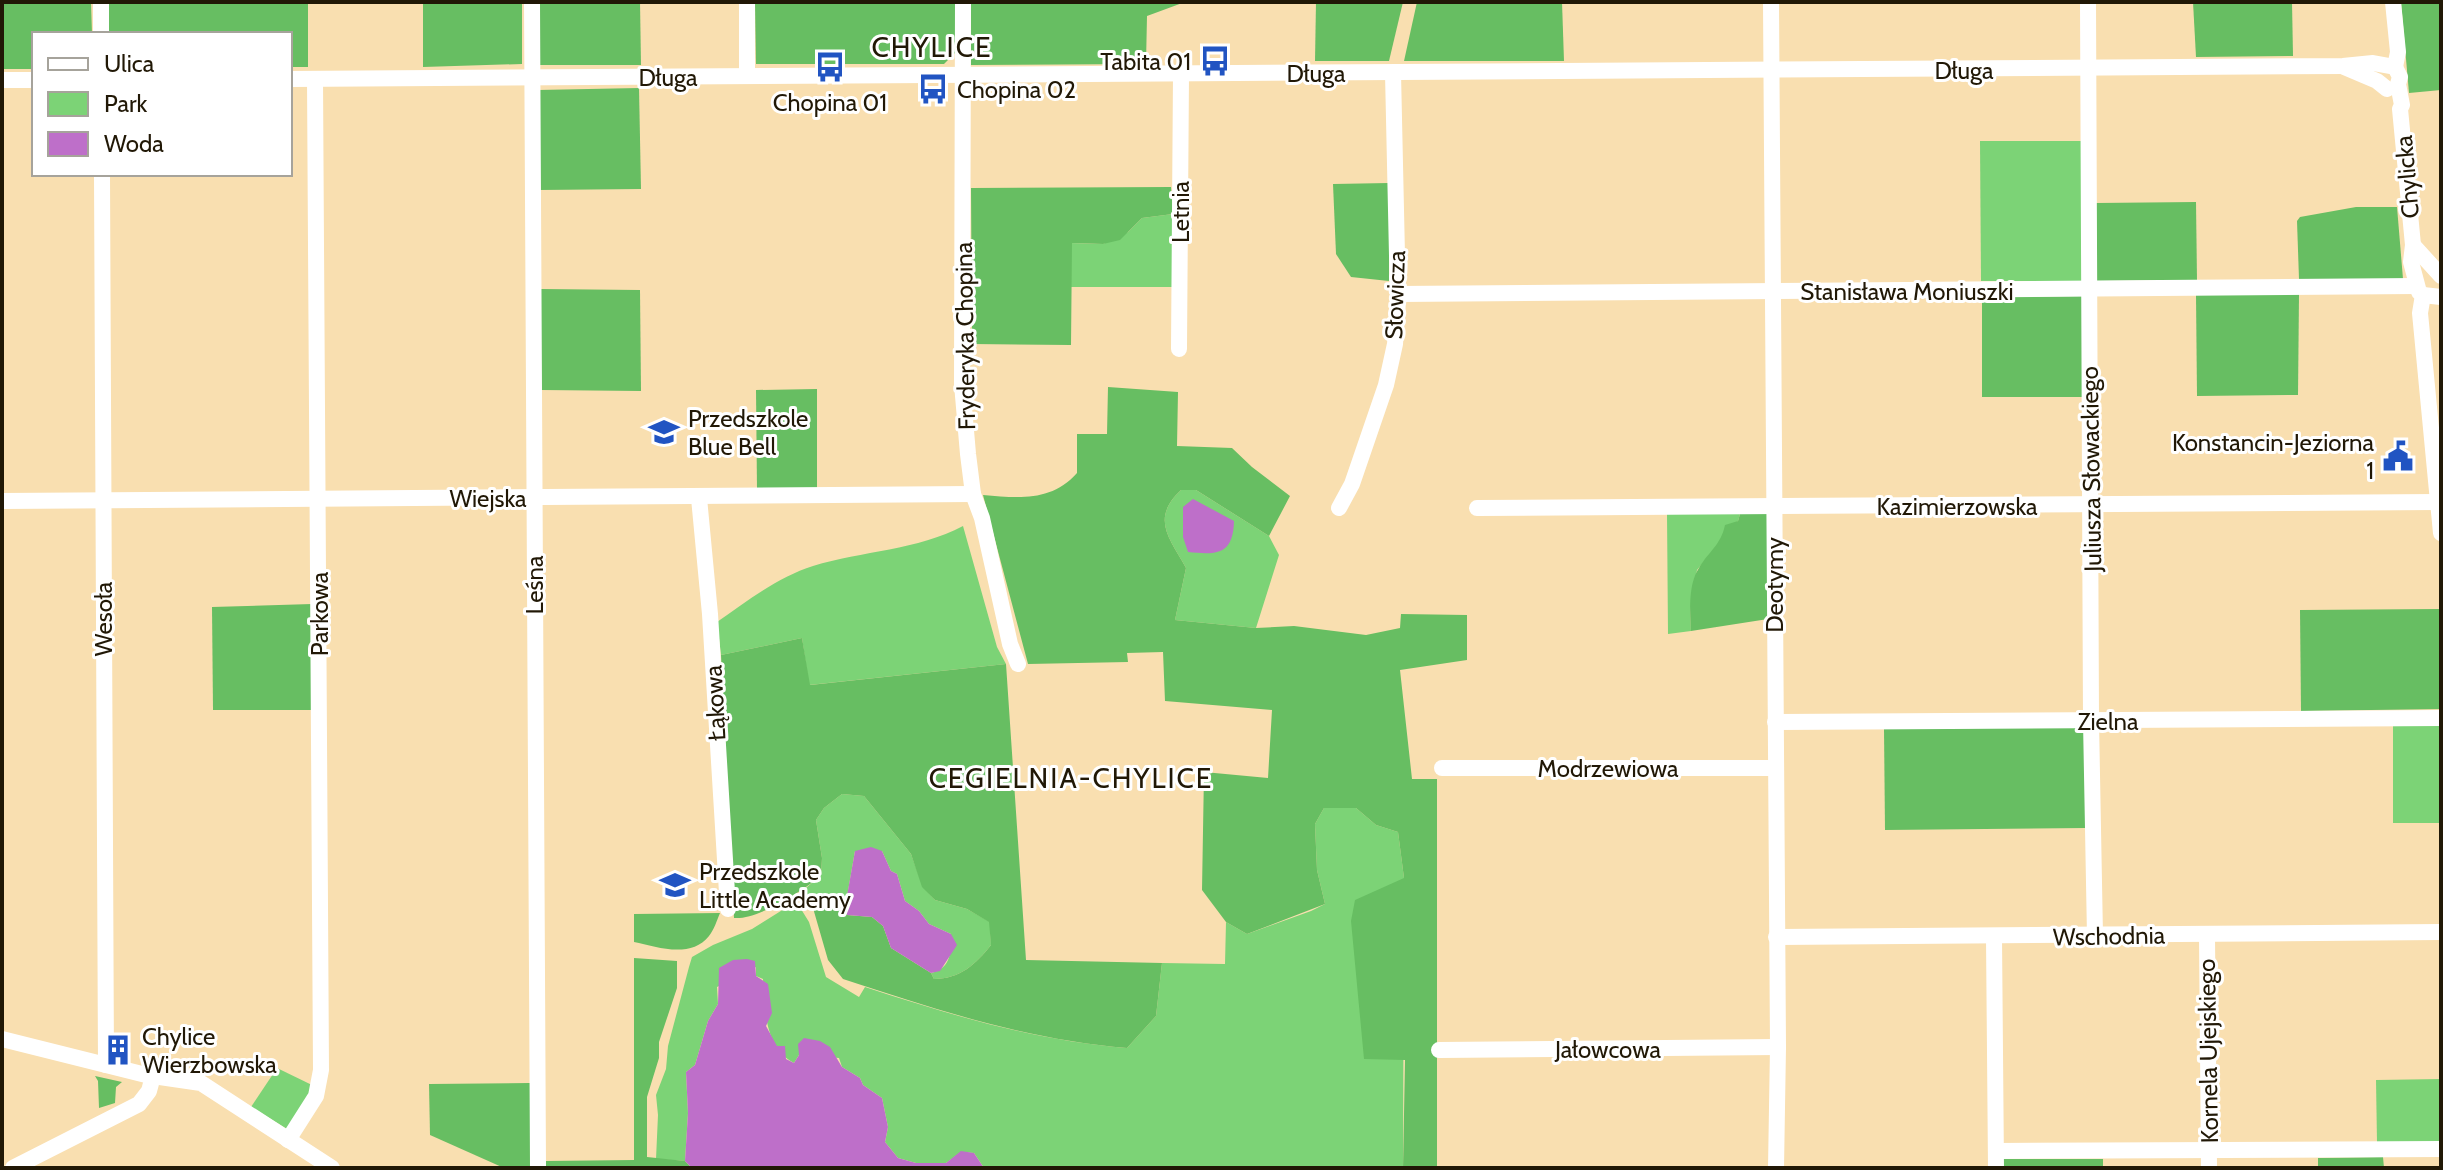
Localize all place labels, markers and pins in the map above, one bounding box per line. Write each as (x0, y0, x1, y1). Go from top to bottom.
bus stop icon: Tabita 01 (1198, 44, 1232, 78)
place label: Tabita 01 (1100, 47, 1191, 76)
bus stop icon: Chopina 01 (813, 50, 847, 84)
bus stop icon: Chopina 02 (916, 72, 950, 106)
place label: Chopina 02 (957, 75, 1076, 104)
place label: Chopina 01 (773, 88, 887, 117)
place label: Przedszkole Blue Bell (688, 404, 808, 461)
school or university icon: Przedszkole Blue Bell (647, 415, 681, 449)
place label: Konstancin-Jeziorna 1 (2172, 428, 2374, 485)
public building icon: Konstancin-Jeziorna 1 (2381, 439, 2415, 473)
place label: Przedszkole Little Academy (699, 857, 851, 914)
school or university icon: Przedszkole Little Academy (658, 868, 692, 902)
place label: Chylice Wierzbowska (142, 1022, 277, 1079)
building icon: Chylice Wierzbowska (101, 1033, 135, 1067)

